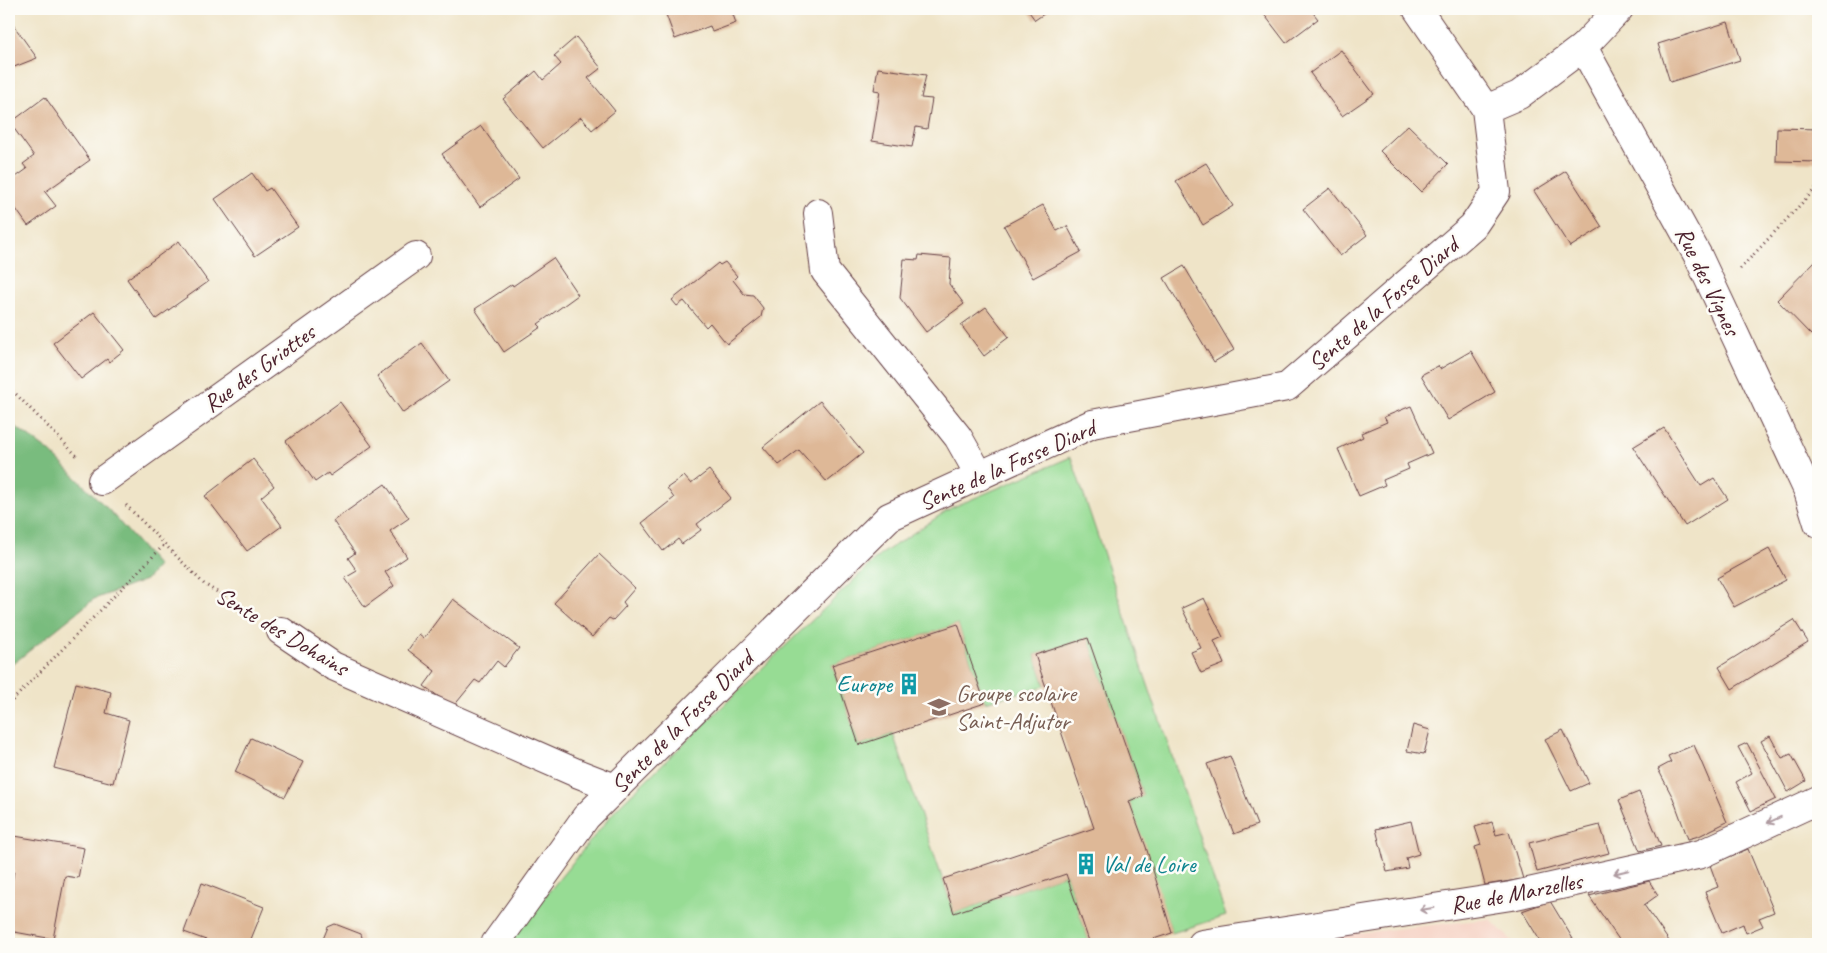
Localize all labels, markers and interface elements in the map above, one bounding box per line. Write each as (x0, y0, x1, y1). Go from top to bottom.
street label: Rue des Vignes (1669, 222, 1748, 342)
street label: Sente de la Fosse Diard (1302, 228, 1467, 378)
street label: Rue des Griottes (197, 316, 322, 419)
street label: Sente de la Fosse Diard (914, 411, 1103, 517)
street label: Sente des Dohains (210, 580, 356, 684)
street label: Sente de la Fosse Diard (604, 642, 762, 800)
place label: Europe (836, 669, 894, 699)
building icon: Europe (896, 671, 922, 697)
place label: Groupe scolaire Saint-Adjutor (956, 678, 1078, 736)
school or university icon: Groupe scolaire Saint-Adjutor (926, 694, 952, 720)
one-way arrow (1767, 816, 1782, 826)
place label: Val de Loire (1102, 849, 1198, 879)
building icon: Val de Loire (1073, 851, 1099, 877)
street label: Rue de Marzelles (1448, 865, 1586, 920)
one-way arrow (1613, 868, 1629, 877)
one-way arrow (1419, 905, 1435, 915)

